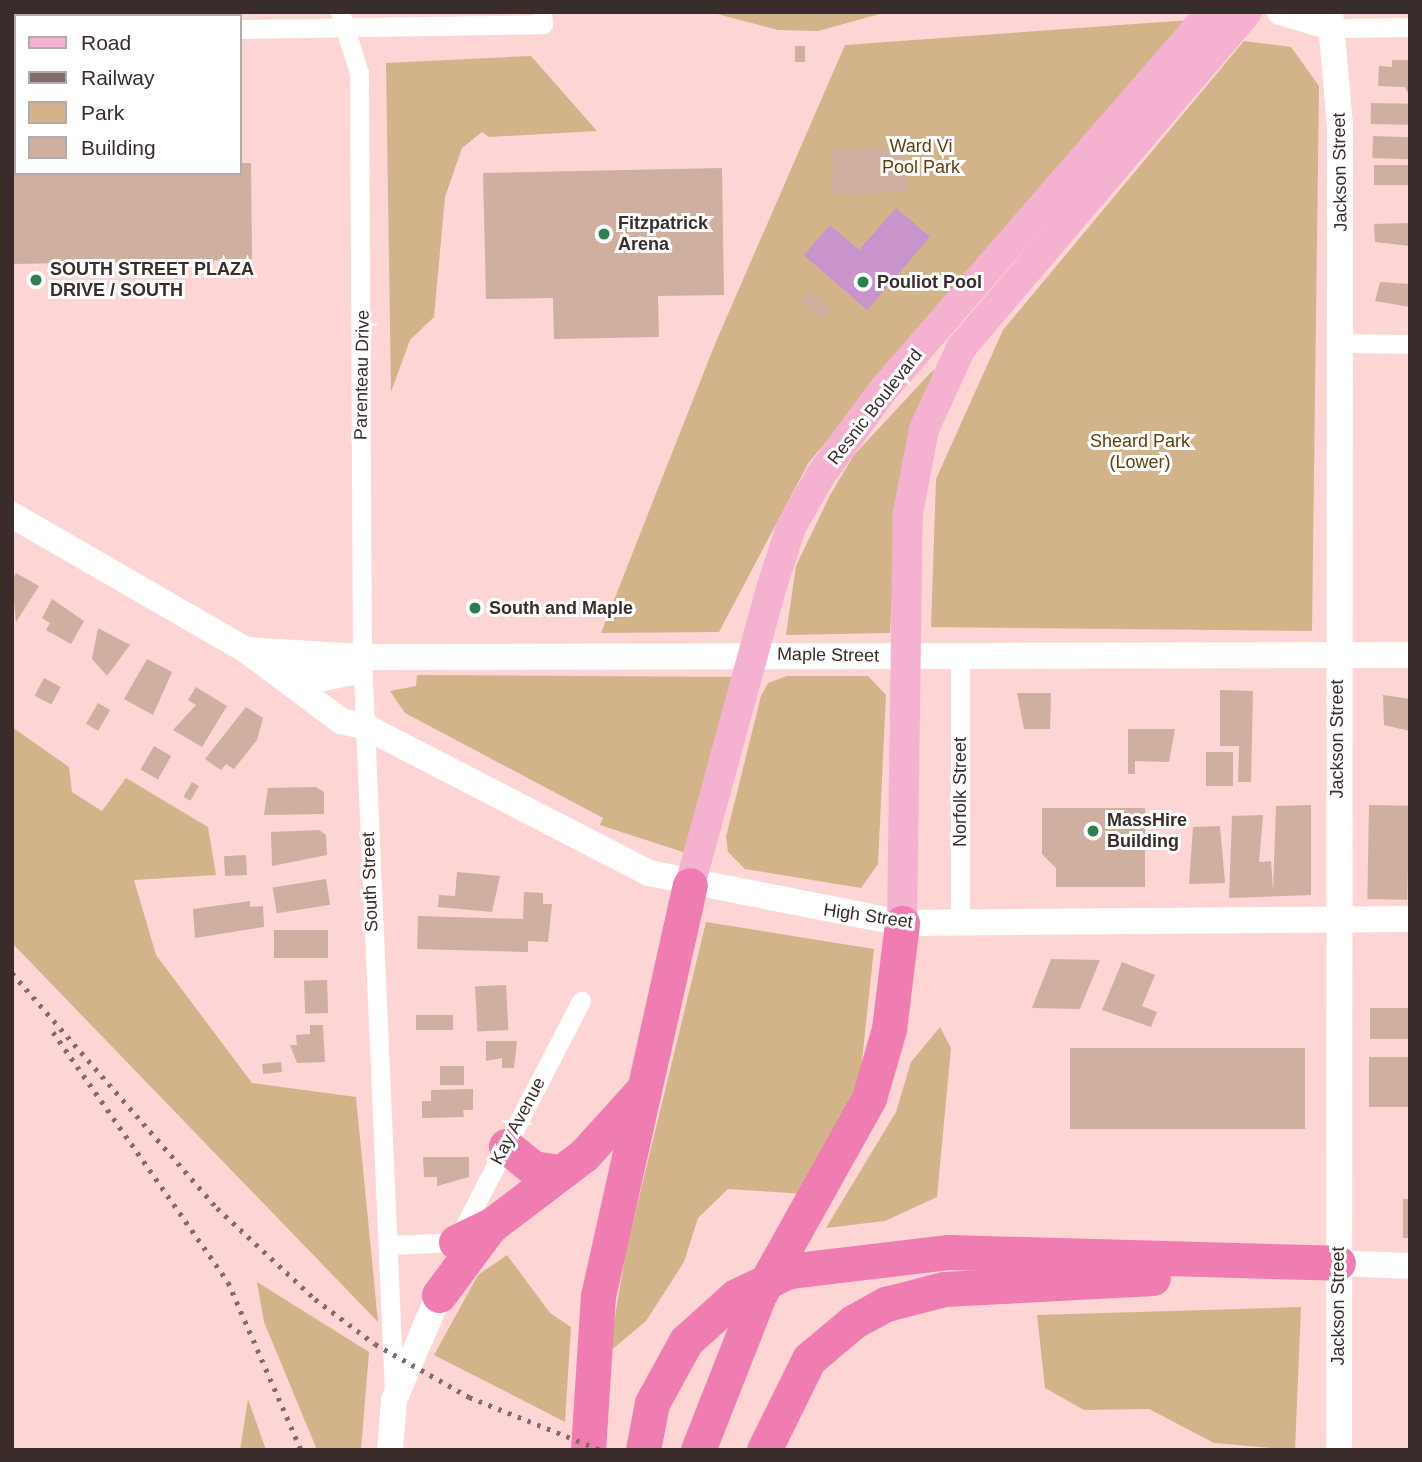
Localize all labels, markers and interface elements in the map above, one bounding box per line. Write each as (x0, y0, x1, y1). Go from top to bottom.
legend (14, 14, 242, 175)
text: Road (81, 31, 131, 54)
text: Railway (81, 66, 155, 89)
text: Park (81, 101, 124, 124)
street label: Jackson Street (1328, 112, 1352, 232)
text: Building (81, 136, 156, 159)
park label: Ward Vi Pool Park (882, 136, 960, 178)
place label: Fitzpatrick Arena (618, 213, 708, 256)
marker: Fitzpatrick Arena (596, 226, 612, 242)
place label: SOUTH STREET PLAZA DRIVE / SOUTH (50, 259, 254, 302)
place label: Pouliot Pool (877, 271, 982, 293)
marker: SOUTH STREET PLAZA DRIVE / SOUTH (28, 272, 44, 288)
marker: Pouliot Pool (855, 274, 871, 290)
street label: Parenteau Drive (350, 310, 374, 440)
street label: Resnic Boulevard (823, 345, 927, 469)
park label: Sheard Park (Lower) (1090, 431, 1190, 474)
place label: South and Maple (489, 597, 633, 619)
marker: South and Maple (467, 600, 483, 616)
street label: Maple Street (777, 643, 879, 667)
street label: Jackson Street (1326, 679, 1348, 799)
street label: Norfolk Street (949, 737, 971, 847)
place label: MassHire Building (1107, 810, 1187, 852)
marker: MassHire Building (1085, 823, 1101, 839)
street label: South Street (357, 832, 383, 932)
street label: High Street (822, 899, 914, 933)
street label: Kay Avenue (486, 1073, 550, 1169)
street label: Jackson Street (1327, 1246, 1349, 1366)

